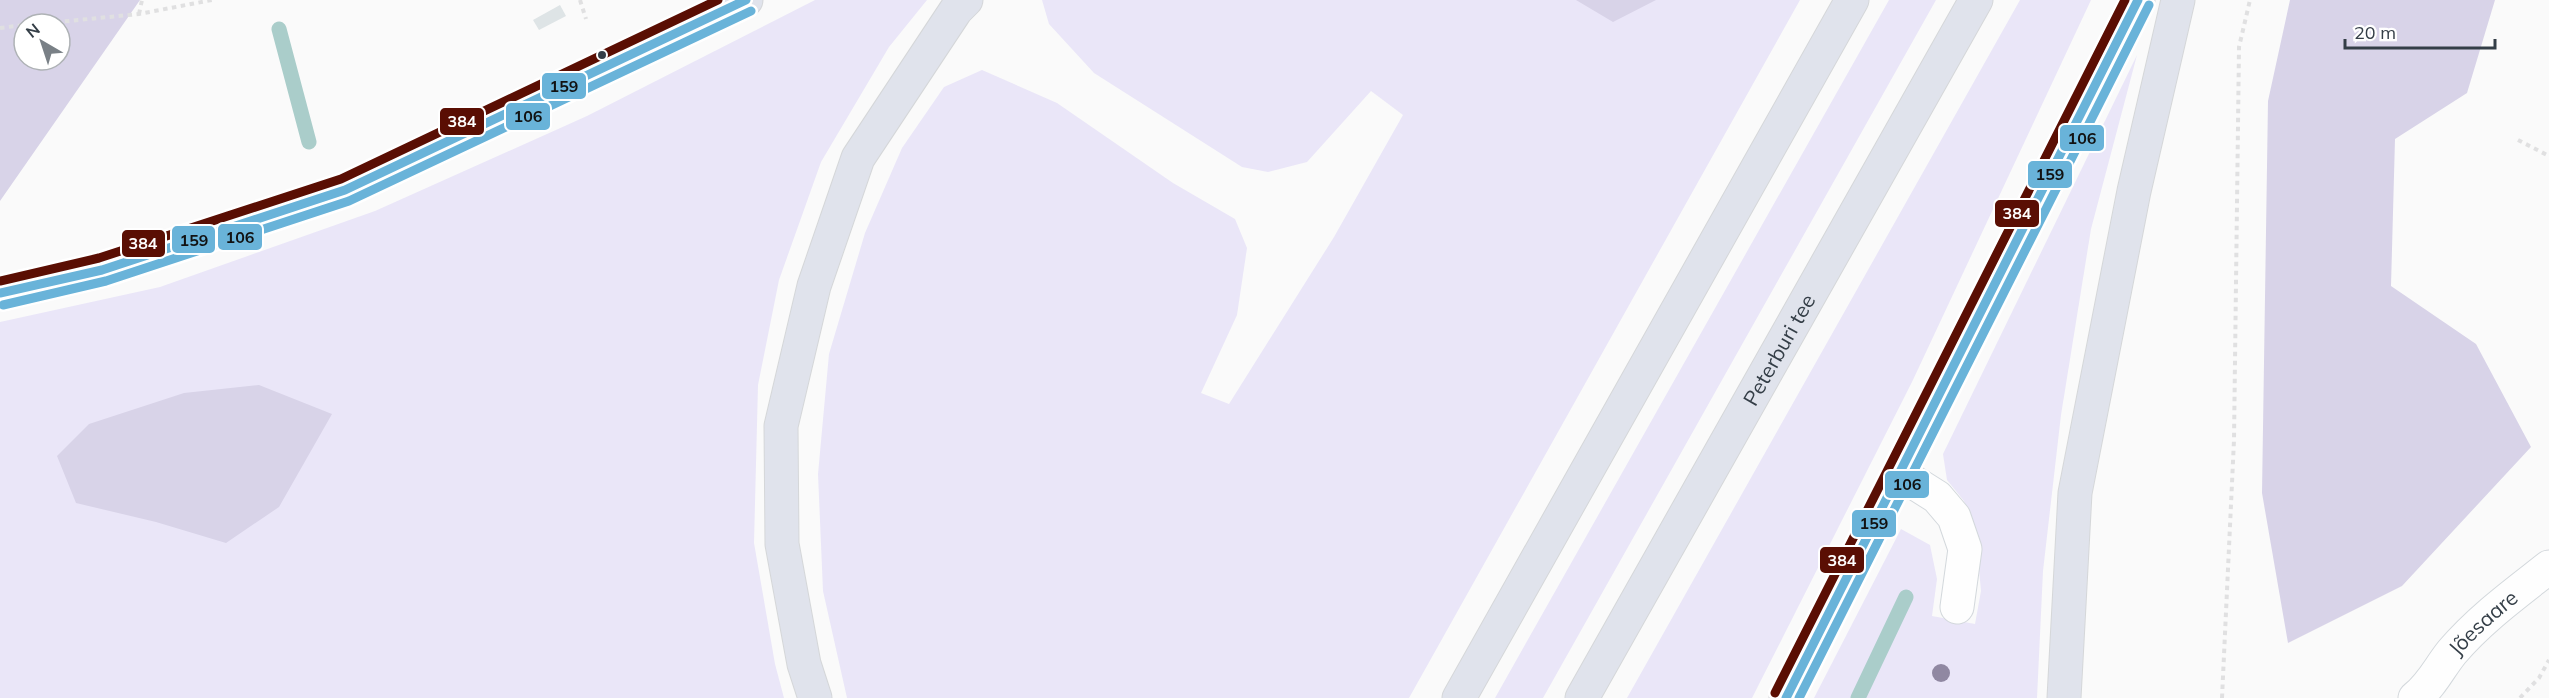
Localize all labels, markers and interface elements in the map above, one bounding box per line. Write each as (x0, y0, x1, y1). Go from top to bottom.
north arrow (12, 12, 72, 72)
scale bar (2345, 12, 2495, 50)
text: N (22, 19, 44, 42)
text: 20 m (2354, 21, 2396, 44)
unlabelled marker (596, 49, 608, 61)
line badge: 159 (541, 72, 587, 100)
text: 159 (550, 76, 578, 96)
line badge: 106 (505, 102, 551, 131)
text: 106 (514, 106, 543, 126)
line badge: 384 (439, 107, 485, 136)
text: 384 (448, 111, 477, 131)
line badge: 106 (2059, 124, 2105, 152)
text: 106 (2068, 128, 2097, 148)
line badge: 159 (2027, 160, 2073, 189)
text: 159 (2036, 164, 2064, 184)
line badge: 384 (1994, 199, 2040, 228)
text: 384 (2003, 203, 2032, 223)
line badge: 106 (217, 223, 263, 251)
line badge: 159 (171, 225, 216, 254)
text: 106 (226, 227, 255, 247)
line badge: 384 (121, 229, 166, 258)
text: 159 (180, 230, 208, 250)
text: 384 (129, 233, 158, 253)
street label: Peterburi tee (1737, 289, 1820, 410)
line badge: 106 (1884, 470, 1930, 499)
text: 106 (1893, 474, 1922, 494)
line badge: 159 (1851, 509, 1897, 538)
text: 159 (1860, 513, 1888, 533)
line badge: 384 (1819, 546, 1865, 574)
text: 384 (1828, 550, 1857, 570)
street label: Jõesaare (2442, 584, 2523, 660)

